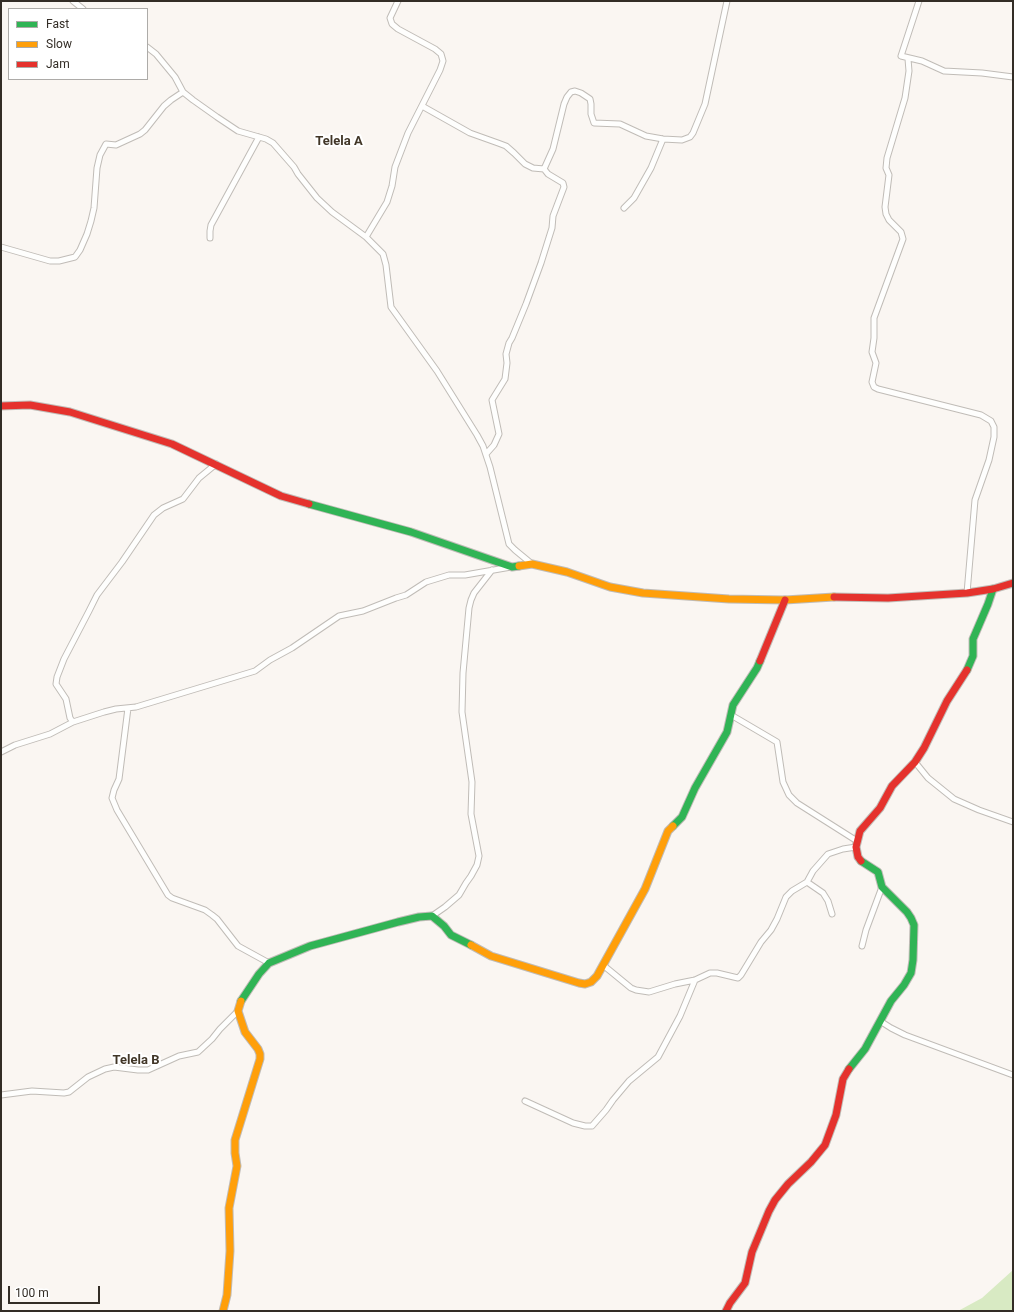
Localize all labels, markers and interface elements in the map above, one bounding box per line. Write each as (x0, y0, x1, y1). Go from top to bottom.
legend (8, 8, 148, 80)
text: Fast (46, 17, 69, 31)
text: Slow (46, 37, 72, 51)
text: Jam (46, 57, 70, 71)
district label: Telela A (315, 134, 363, 150)
district label: Telela B (113, 1053, 159, 1069)
scale bar (10, 1278, 102, 1304)
text: 100 m (15, 1286, 49, 1300)

